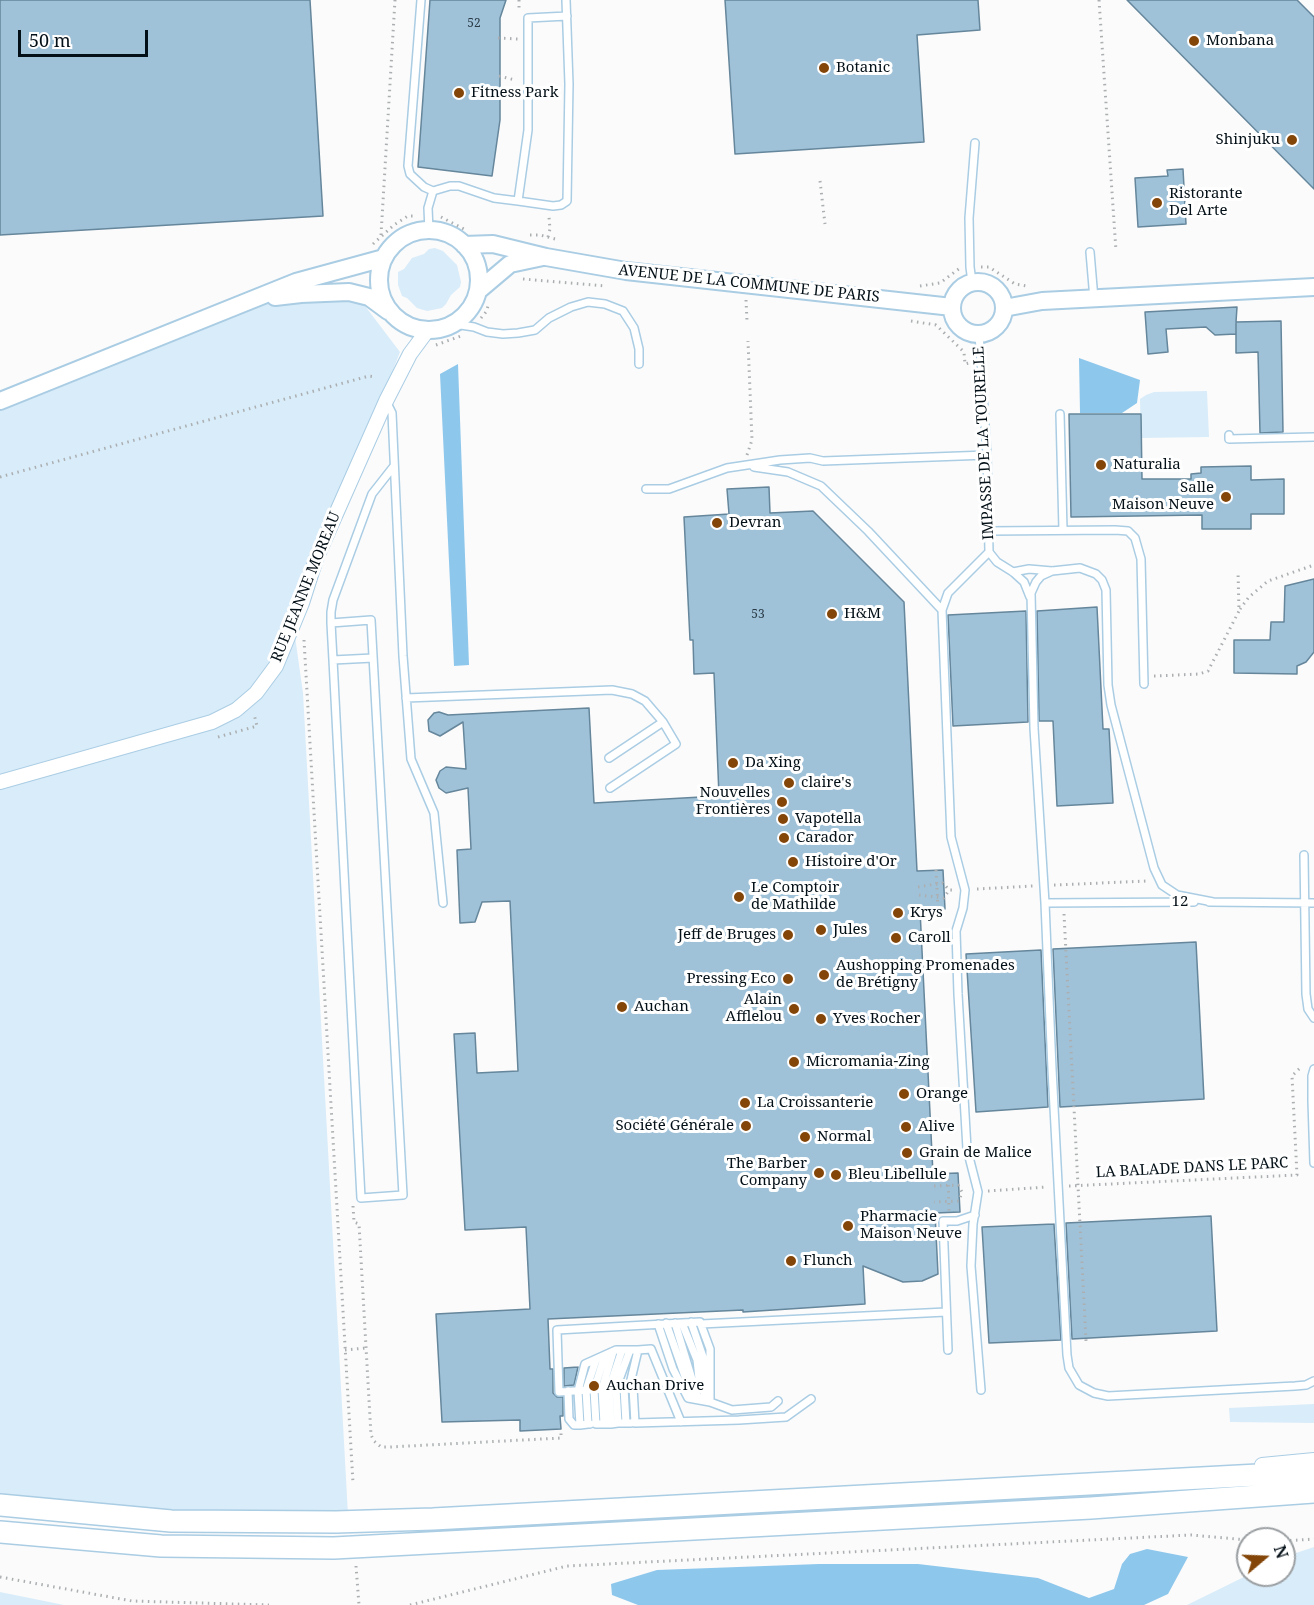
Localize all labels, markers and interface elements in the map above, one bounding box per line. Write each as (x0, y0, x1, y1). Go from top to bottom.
house number: 52 (467, 17, 481, 31)
scale bar (21, 18, 152, 56)
text: 50 m (29, 28, 71, 52)
place label: Monbana (1206, 32, 1274, 50)
marker: Monbana (1187, 34, 1201, 48)
place label: Botanic (836, 59, 890, 77)
marker: Botanic (817, 61, 831, 75)
place label: Fitness Park (471, 84, 558, 102)
marker: Fitness Park (452, 86, 466, 100)
place label: Shinjuku (1216, 131, 1280, 149)
marker: Shinjuku (1285, 133, 1299, 147)
place label: Ristorante Del Arte (1169, 185, 1243, 220)
marker: Ristorante Del Arte (1150, 196, 1164, 210)
street label: AVENUE DE LA COMMUNE DE PARIS (617, 261, 881, 307)
street label: IMPASSE DE LA TOURELLE (970, 346, 998, 540)
place label: Naturalia (1113, 456, 1181, 474)
marker: Naturalia (1094, 458, 1108, 472)
place label: Salle Maison Neuve (1112, 479, 1214, 514)
marker: Salle Maison Neuve (1219, 490, 1233, 504)
street label: RUE JEANNE MOREAU (268, 509, 344, 665)
place label: Devran (729, 514, 781, 532)
marker: Devran (710, 516, 724, 530)
place label: H&M (844, 605, 881, 623)
marker: H&M (825, 607, 839, 621)
house number: 53 (751, 608, 765, 622)
place label: Da Xing (745, 754, 801, 772)
marker: Da Xing (726, 756, 740, 770)
place label: claire's (801, 774, 851, 792)
marker: claire's (782, 776, 796, 790)
place label: Nouvelles Frontières (696, 784, 770, 819)
marker: Nouvelles Frontières (775, 795, 789, 809)
place label: Vapotella (795, 810, 862, 828)
marker: Vapotella (776, 812, 790, 826)
place label: Carador (796, 829, 854, 847)
marker: Carador (777, 831, 791, 845)
place label: Histoire d'Or (805, 853, 897, 871)
marker: Histoire d'Or (786, 855, 800, 869)
place label: Le Comptoir de Mathilde (751, 879, 839, 914)
marker: Le Comptoir de Mathilde (732, 890, 746, 904)
street label: 12 (1172, 893, 1188, 911)
place label: Krys (910, 904, 943, 922)
marker: Krys (891, 906, 905, 920)
place label: Jules (833, 921, 867, 939)
marker: Jules (814, 923, 828, 937)
place label: Jeff de Bruges (678, 926, 776, 944)
marker: Jeff de Bruges (781, 928, 795, 942)
place label: Caroll (908, 929, 951, 947)
marker: Caroll (889, 931, 903, 945)
place label: Aushopping Promenades de Brétigny (836, 957, 1015, 992)
marker: Aushopping Promenades de Brétigny (817, 968, 831, 982)
place label: Pressing Eco (686, 970, 776, 988)
marker: Pressing Eco (781, 972, 795, 986)
place label: Alain Afflelou (726, 991, 782, 1026)
place label: Auchan (634, 998, 689, 1016)
marker: Auchan (615, 1000, 629, 1014)
marker: Alain Afflelou (787, 1002, 801, 1016)
place label: Yves Rocher (833, 1010, 920, 1028)
marker: Yves Rocher (814, 1012, 828, 1026)
place label: Micromania-Zing (806, 1053, 930, 1071)
marker: Micromania-Zing (787, 1055, 801, 1069)
place label: Orange (916, 1085, 968, 1103)
marker: Orange (897, 1087, 911, 1101)
place label: La Croissanterie (757, 1094, 873, 1112)
marker: La Croissanterie (738, 1096, 752, 1110)
place label: Société Générale (615, 1117, 734, 1135)
place label: Alive (918, 1118, 955, 1136)
marker: Société Générale (739, 1119, 753, 1133)
marker: Alive (899, 1120, 913, 1134)
place label: Normal (817, 1128, 871, 1146)
marker: Normal (798, 1130, 812, 1144)
place label: Grain de Malice (919, 1144, 1032, 1162)
marker: Grain de Malice (900, 1146, 914, 1160)
street label: LA BALADE DANS LE PARC (1095, 1154, 1289, 1182)
place label: The Barber Company (727, 1155, 807, 1190)
marker: The Barber Company (812, 1166, 826, 1180)
place label: Bleu Libellule (848, 1166, 947, 1184)
marker: Bleu Libellule (829, 1168, 843, 1182)
place label: Pharmacie Maison Neuve (860, 1208, 962, 1243)
marker: Pharmacie Maison Neuve (841, 1219, 855, 1233)
place label: Flunch (803, 1252, 853, 1270)
marker: Flunch (784, 1254, 798, 1268)
place label: Auchan Drive (606, 1377, 704, 1395)
marker: Auchan Drive (587, 1379, 601, 1393)
north arrow (1236, 1527, 1296, 1587)
text: N (1269, 1542, 1294, 1561)

